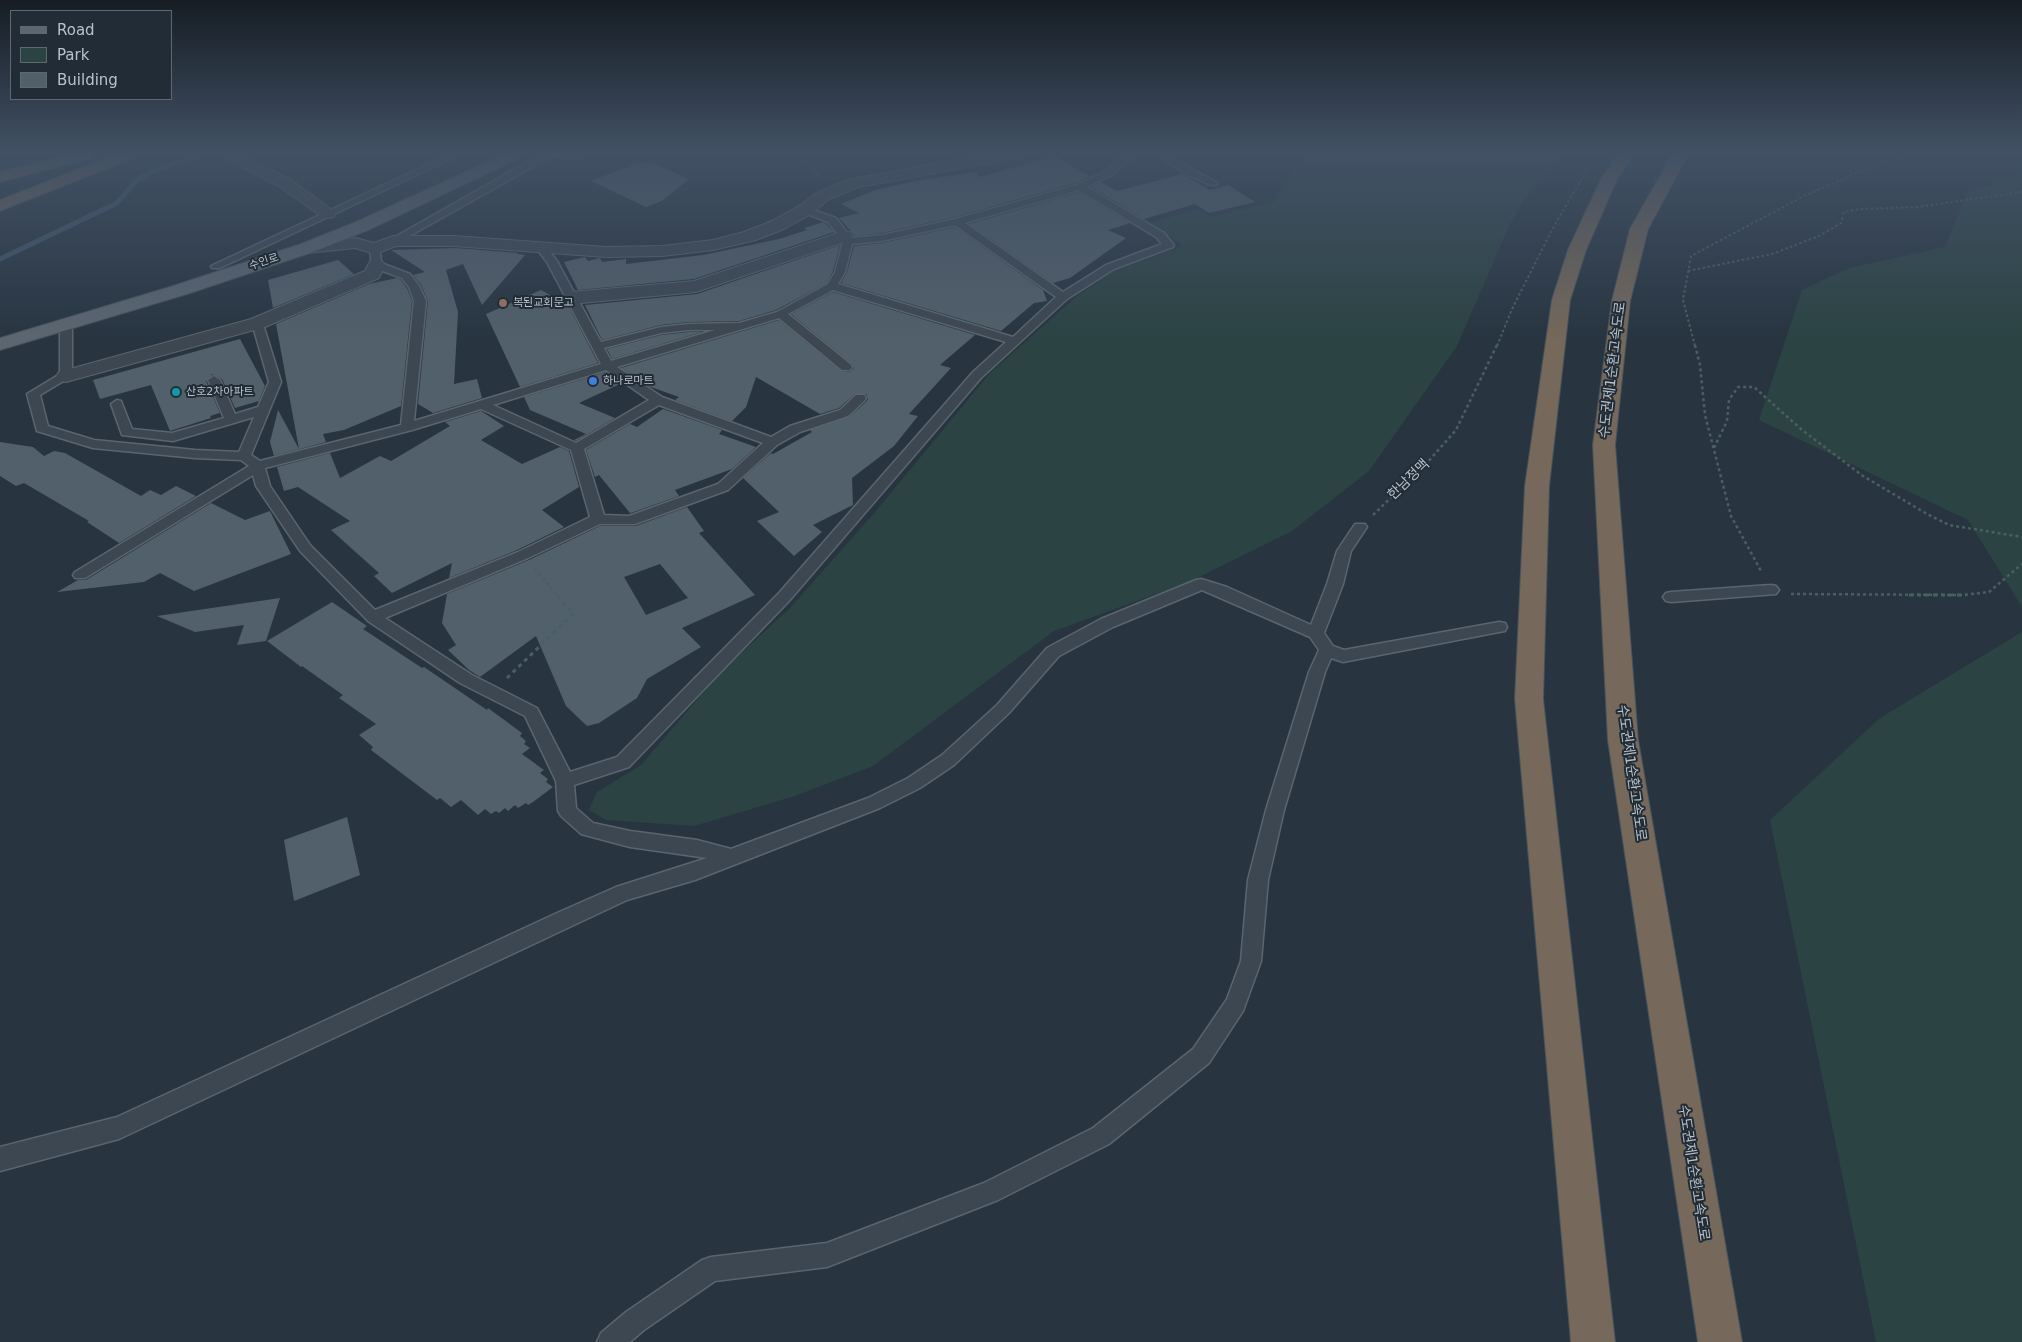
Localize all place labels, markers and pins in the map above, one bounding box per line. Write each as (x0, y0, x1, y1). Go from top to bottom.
place label: 복된교회문고 (513, 296, 574, 310)
marker: 복된교회문고 (497, 297, 509, 309)
place label: 하나로마트 (603, 374, 654, 388)
marker: 하나로마트 (587, 375, 599, 387)
place label: 산호2차아파트 (186, 385, 254, 399)
marker: 산호2차아파트 (170, 386, 182, 398)

